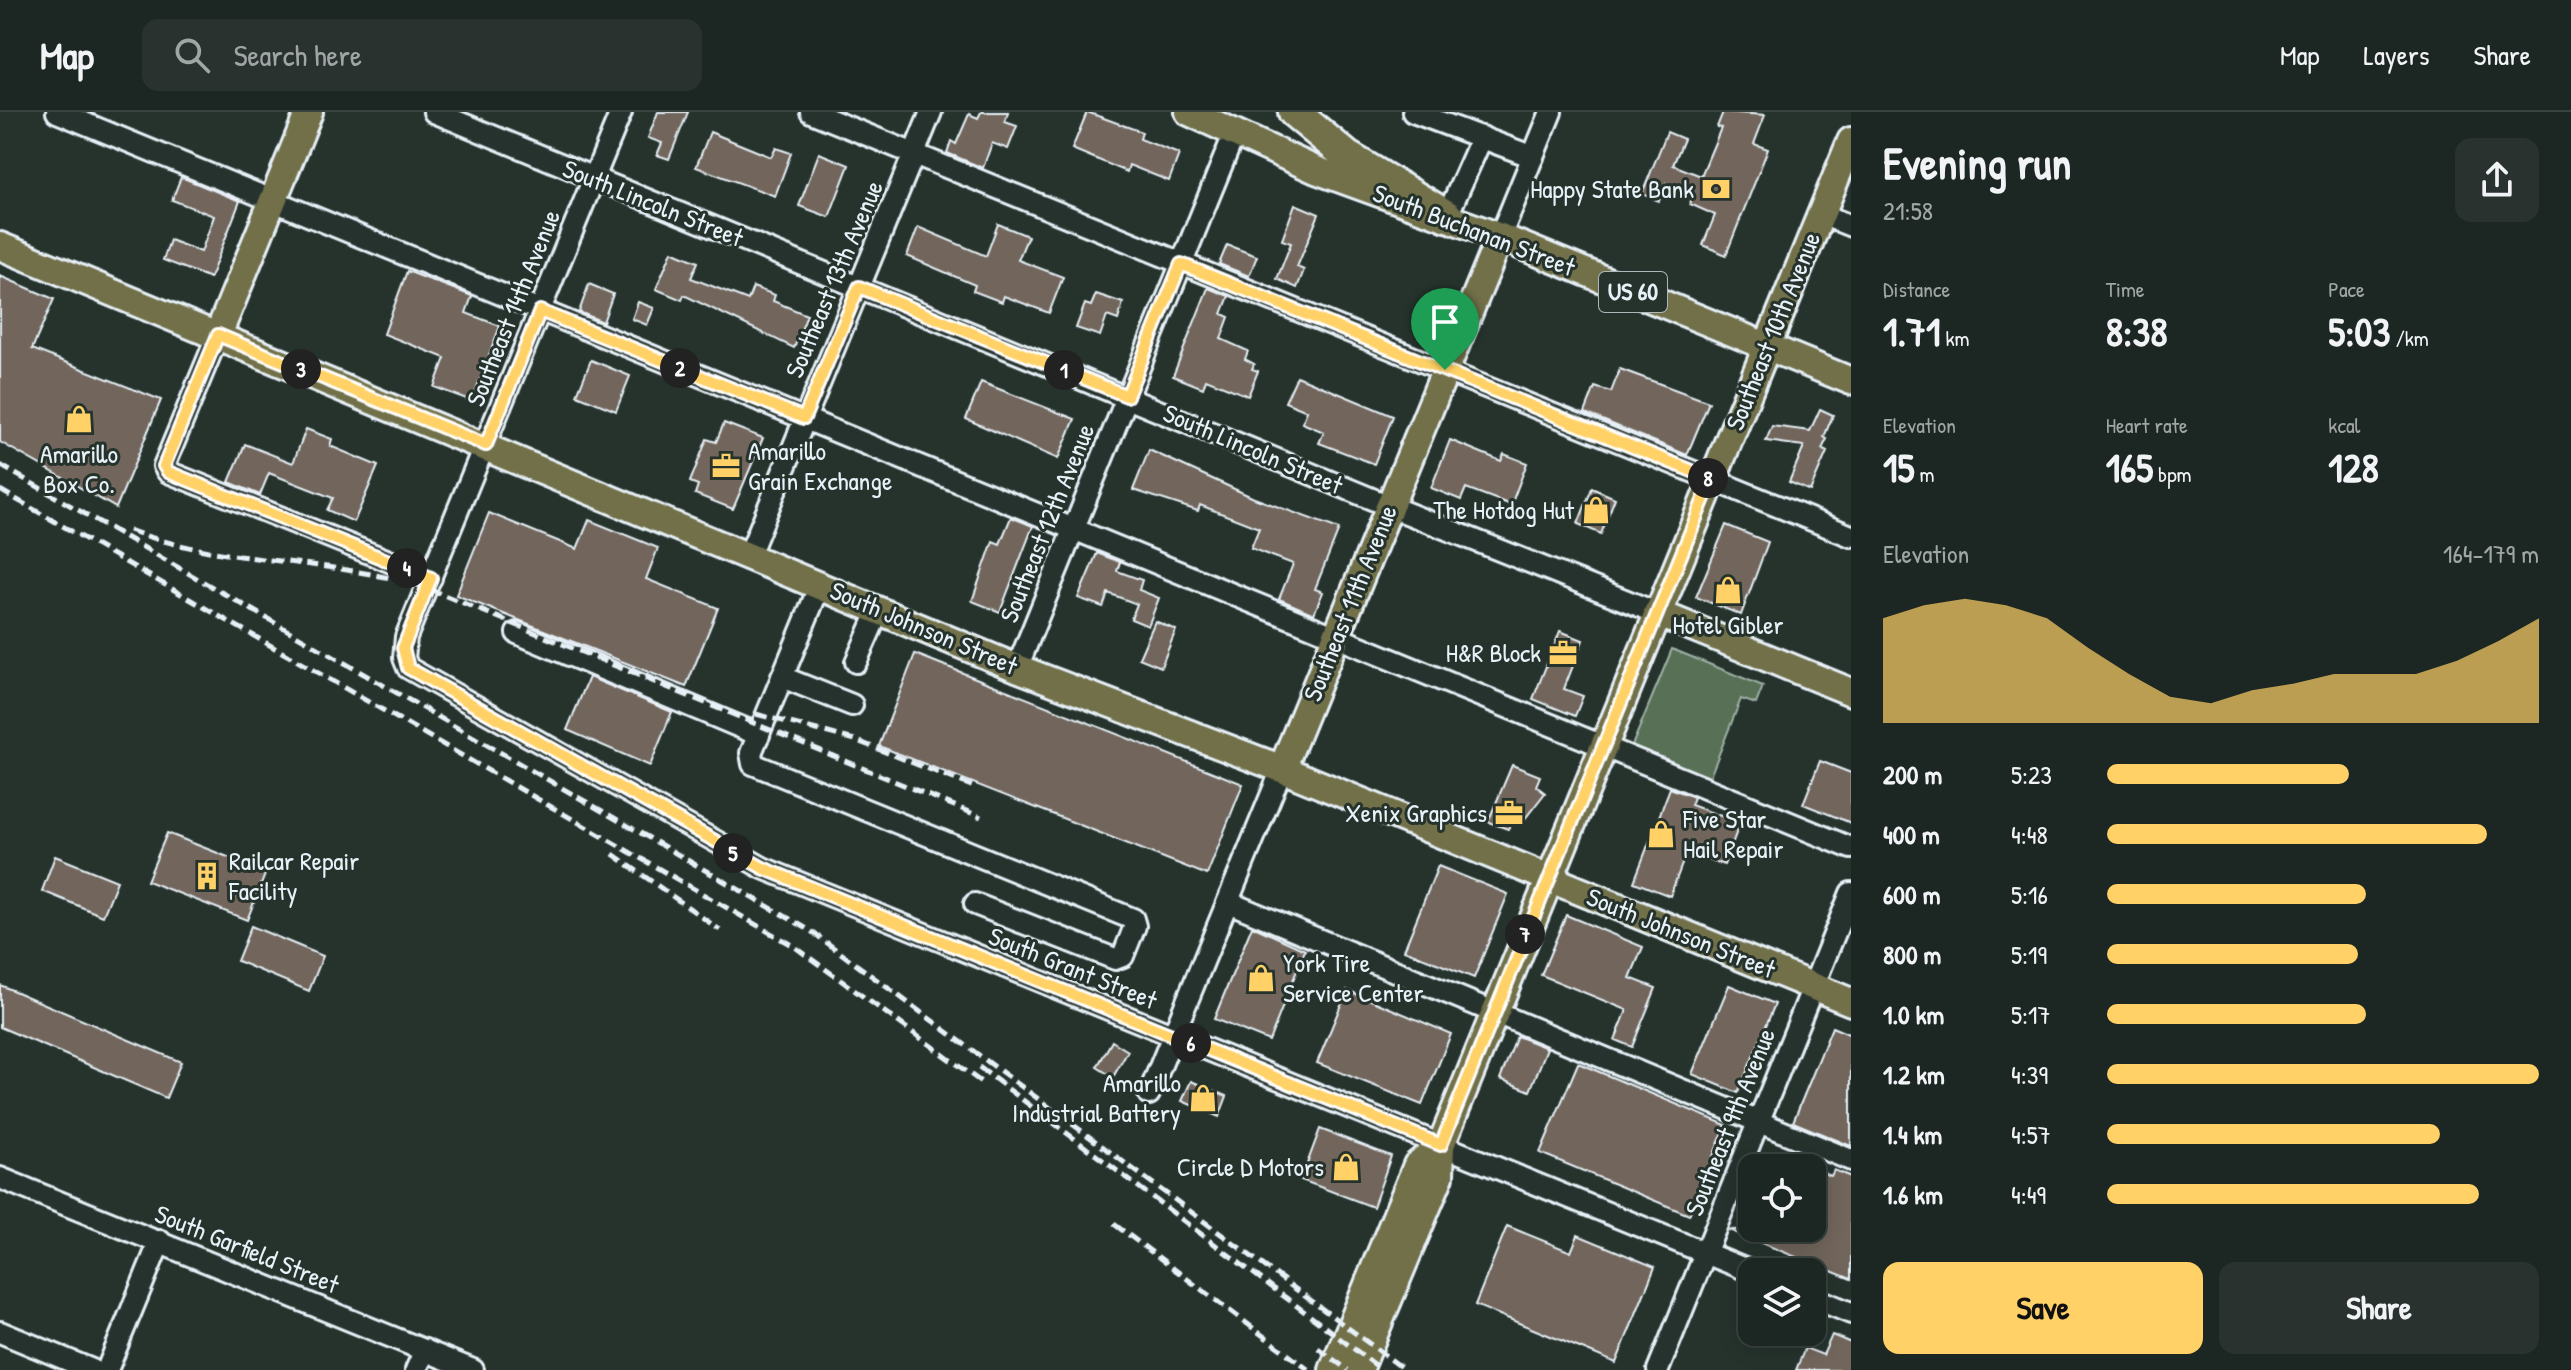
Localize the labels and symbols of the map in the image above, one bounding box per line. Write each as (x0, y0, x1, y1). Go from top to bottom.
street label: South Lincoln Street (558, 150, 750, 255)
place label: Happy State Bank (1530, 171, 1694, 206)
bank icon: Happy State Bank (1701, 174, 1731, 204)
street label: Southeast 13th Avenue (776, 175, 891, 383)
street label: South Buchanan Street (1368, 175, 1581, 285)
street label: Southeast 14th Avenue (457, 204, 568, 411)
street label: Southeast 10th Avenue (1717, 226, 1828, 435)
road number: US 60 (1599, 272, 1667, 312)
pin (1411, 288, 1479, 370)
pin: 2 (660, 348, 700, 388)
pin: 3 (281, 349, 321, 389)
pin: 1 (1044, 350, 1084, 390)
street label: South Lincoln Street (1158, 395, 1349, 503)
shop icon: Amarillo Box Co. (64, 404, 94, 434)
street label: Southeast 12th Avenue (991, 418, 1102, 627)
place label: Amarillo Grain Exchange (748, 433, 892, 498)
place label: Amarillo Box Co. (40, 436, 118, 501)
office icon: Amarillo Grain Exchange (711, 451, 741, 481)
pin: 8 (1688, 458, 1728, 498)
place label: The Hotdog Hut (1433, 492, 1575, 527)
shop icon: The Hotdog Hut (1581, 495, 1611, 525)
street label: Southeast 11th Avenue (1294, 499, 1405, 706)
pin: 4 (387, 548, 427, 588)
street label: South Johnson Street (825, 572, 1024, 683)
shop icon: Hotel Gibler (1713, 575, 1743, 605)
place label: Hotel Gibler (1672, 607, 1784, 642)
place label: H&R Block (1446, 635, 1541, 670)
office icon: H&R Block (1548, 638, 1578, 668)
place label: Xenix Graphics (1345, 795, 1487, 830)
office icon: Xenix Graphics (1494, 798, 1524, 828)
place label: Five Star Hail Repair (1682, 801, 1783, 866)
shop icon: Five Star Hail Repair (1646, 819, 1676, 849)
pin: 5 (713, 833, 753, 873)
place label: Railcar Repair Facility (228, 843, 359, 908)
building icon: Railcar Repair Facility (192, 861, 222, 891)
street label: South Johnson Street (1582, 879, 1782, 987)
pin: 7 (1505, 914, 1545, 954)
street label: South Grant Street (984, 918, 1163, 1018)
place label: York Tire Service Center (1283, 945, 1424, 1010)
shop icon: York Tire Service Center (1246, 963, 1276, 993)
pin: 6 (1171, 1023, 1211, 1063)
street label: Southeast 9th Avenue (1676, 1023, 1783, 1221)
place label: Amarillo Industrial Battery (1012, 1065, 1181, 1130)
shop icon: Amarillo Industrial Battery (1188, 1083, 1218, 1113)
place label: Circle D Motors (1177, 1149, 1324, 1184)
shop icon: Circle D Motors (1331, 1152, 1361, 1182)
street label: South Garfield Street (150, 1196, 345, 1302)

